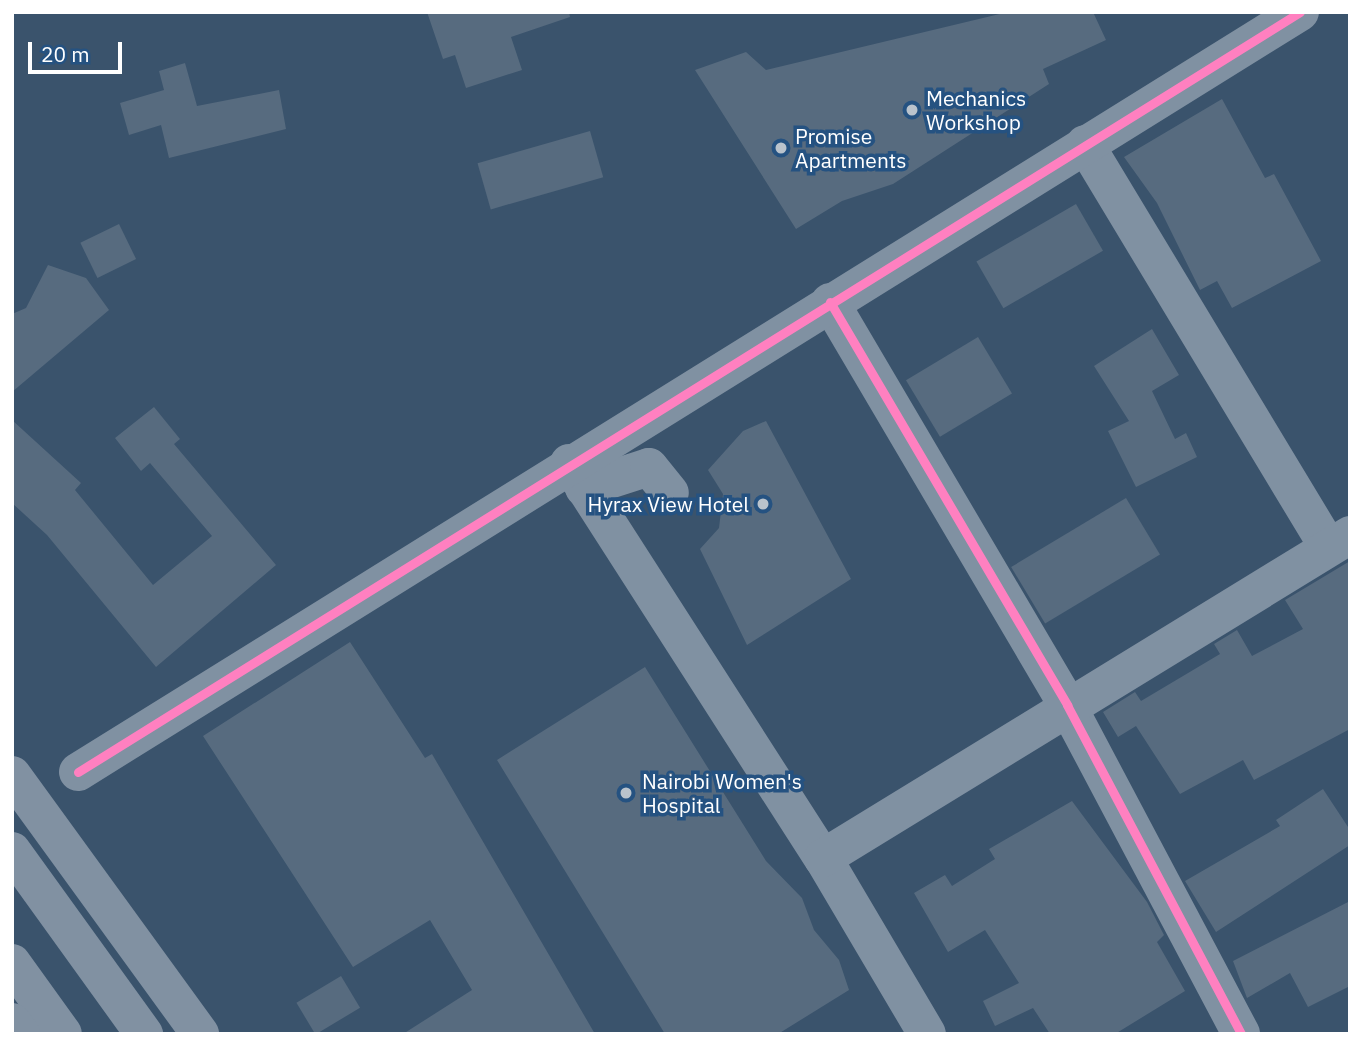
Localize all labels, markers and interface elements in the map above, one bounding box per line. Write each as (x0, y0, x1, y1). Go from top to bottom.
scale bar (32, 28, 126, 72)
text: 20 m (41, 40, 90, 68)
place label: Mechanics Workshop (926, 85, 1026, 135)
marker: Mechanics Workshop (904, 102, 920, 118)
place label: Promise Apartments (795, 123, 906, 173)
marker: Promise Apartments (773, 140, 789, 156)
place label: Hyrax View Hotel (588, 491, 749, 517)
marker: Hyrax View Hotel (755, 496, 771, 512)
place label: Nairobi Women's Hospital (642, 768, 802, 818)
marker: Nairobi Women's Hospital (616, 783, 636, 803)

